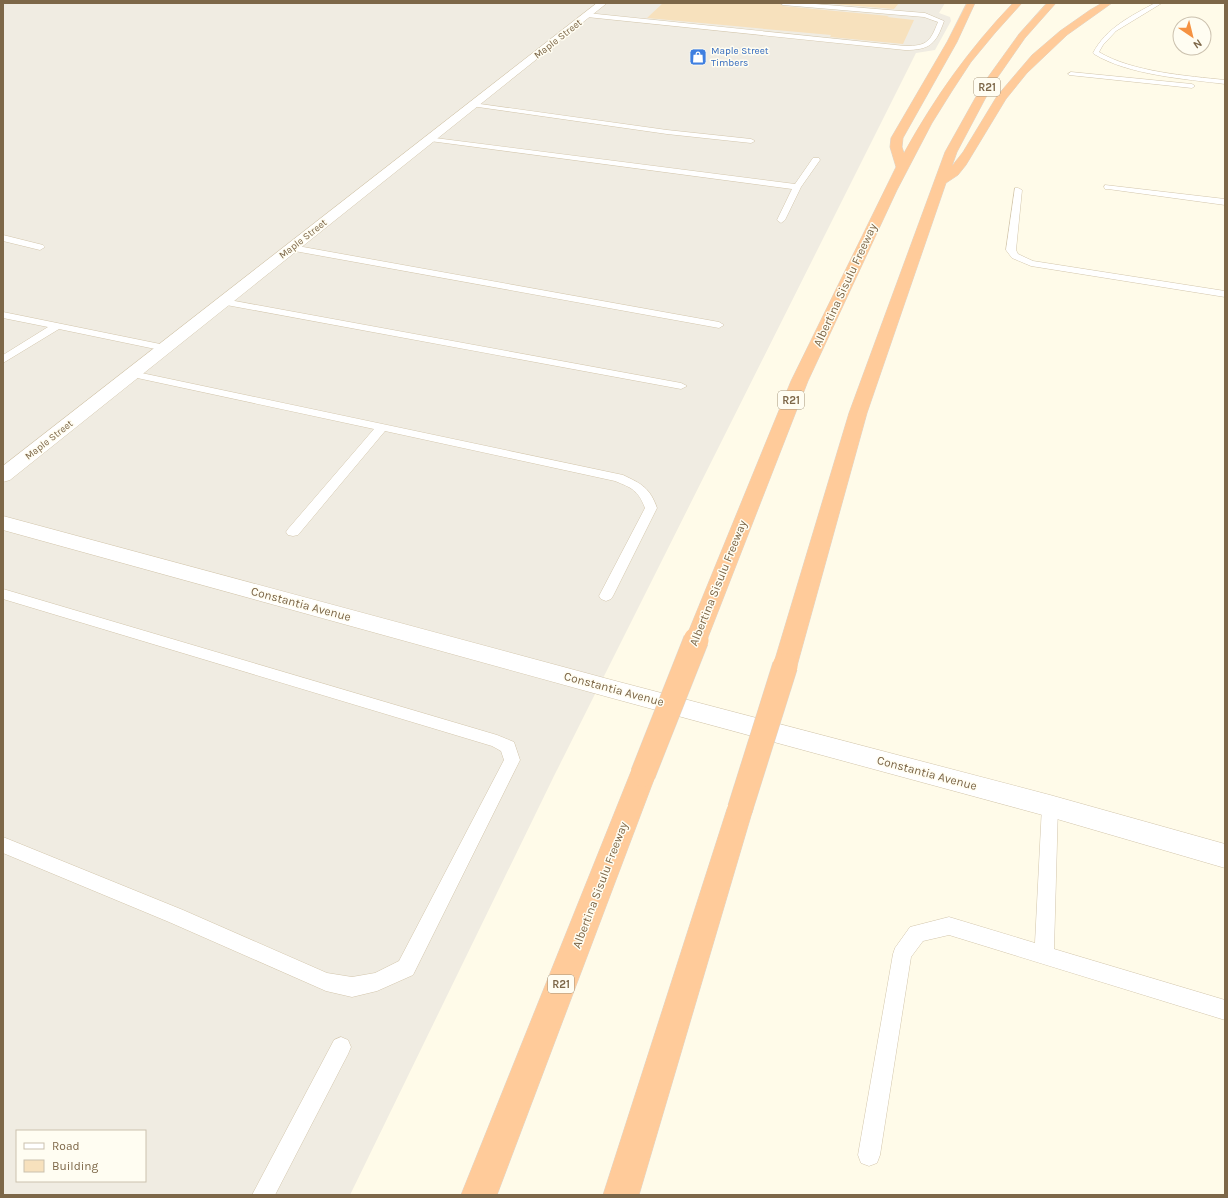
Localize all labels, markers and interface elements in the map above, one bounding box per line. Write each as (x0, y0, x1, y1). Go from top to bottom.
street label: Maple Street (532, 16, 585, 61)
north arrow (1172, 16, 1212, 56)
text: N (1190, 36, 1204, 51)
place label: Maple Street Timbers (711, 45, 769, 69)
shop icon: Maple Street Timbers (688, 47, 708, 67)
road number: R21 (974, 78, 1000, 96)
street label: Maple Street (277, 216, 330, 261)
street label: Albertina Sisulu Freeway (810, 221, 880, 349)
road number: R21 (778, 391, 804, 409)
street label: Maple Street (23, 417, 76, 462)
street label: Albertina Sisulu Freeway (686, 518, 750, 648)
street label: Constantia Avenue (250, 584, 352, 624)
street label: Constantia Avenue (563, 669, 665, 709)
street label: Constantia Avenue (876, 753, 978, 793)
street label: Albertina Sisulu Freeway (569, 819, 631, 950)
road number: R21 (548, 975, 574, 993)
legend (16, 1130, 146, 1182)
text: Road (52, 1139, 80, 1153)
text: Building (52, 1159, 99, 1173)

